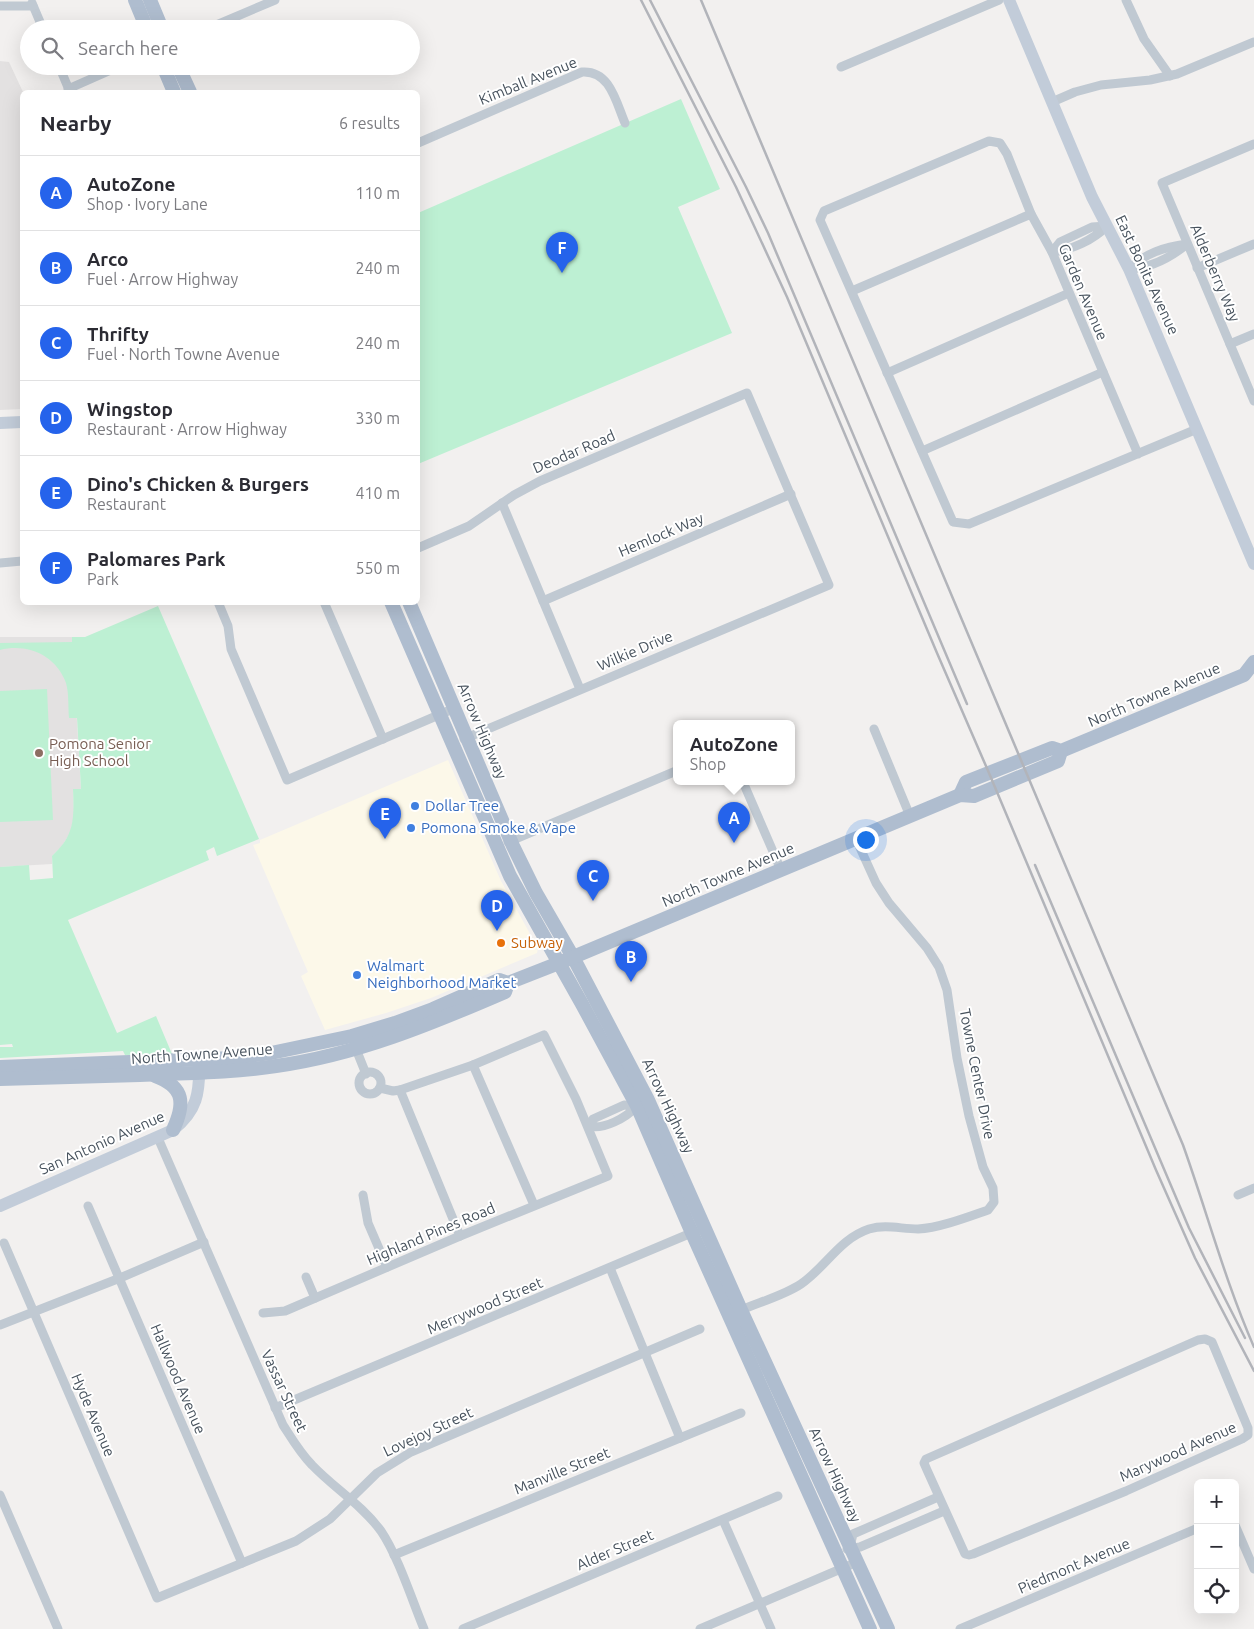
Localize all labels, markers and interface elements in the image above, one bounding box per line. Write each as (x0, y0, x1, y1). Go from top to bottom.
search box (20, 20, 420, 75)
icon: search (38, 34, 66, 62)
text: Search here (78, 37, 178, 59)
street label: Kimball Avenue (476, 53, 579, 108)
text: Nearby (40, 111, 111, 135)
text: 6 results (339, 114, 400, 132)
text: AutoZone (87, 173, 176, 195)
text: A (50, 184, 62, 202)
text: 110 m (355, 184, 400, 202)
text: Shop · Ivory Lane (87, 195, 208, 213)
street label: East Bonita Avenue (1112, 212, 1183, 337)
street label: Alderberry Way (1187, 221, 1244, 324)
pin: F (546, 232, 578, 273)
street label: Garden Avenue (1056, 241, 1111, 342)
text: Arco (87, 248, 128, 270)
text: B (51, 259, 61, 277)
text: 240 m (355, 259, 400, 277)
text: Fuel · Arrow Highway (87, 270, 238, 288)
text: Thrifty (87, 323, 149, 345)
text: C (51, 334, 61, 352)
text: 240 m (355, 334, 400, 352)
text: Fuel · North Towne Avenue (87, 345, 280, 363)
text: Wingstop (87, 398, 173, 420)
text: D (50, 409, 62, 427)
text: 330 m (355, 409, 400, 427)
text: Restaurant · Arrow Highway (87, 420, 287, 438)
street label: Deodar Road (530, 427, 618, 477)
text: Dino's Chicken & Burgers (87, 473, 309, 495)
text: E (51, 484, 61, 502)
text: 410 m (355, 484, 400, 502)
text: Restaurant (87, 495, 166, 513)
street label: Hemlock Way (616, 509, 706, 560)
text: Palomares Park (87, 548, 225, 570)
text: F (52, 559, 61, 577)
text: 550 m (355, 559, 400, 577)
text: Park (87, 570, 119, 588)
street label: Wilkie Drive (595, 627, 675, 674)
street label: North Towne Avenue (1085, 659, 1222, 730)
street label: Arrow Highway (455, 680, 510, 781)
popup (673, 720, 795, 785)
text: AutoZone (690, 733, 778, 755)
place label: Pomona Senior High School (49, 735, 151, 769)
marker: Pomona Senior High School (33, 747, 45, 759)
text: Shop (690, 755, 726, 773)
place label: Dollar Tree (425, 797, 499, 814)
pin: E (369, 798, 401, 839)
marker: Dollar Tree (409, 800, 421, 812)
pin: A (718, 802, 750, 843)
place label: Pomona Smoke & Vape (421, 819, 576, 836)
marker: Pomona Smoke & Vape (405, 822, 417, 834)
your location (853, 827, 879, 853)
street label: North Towne Avenue (659, 839, 796, 910)
pin: C (577, 860, 609, 901)
pin: D (481, 890, 513, 931)
place label: Subway (511, 934, 563, 951)
marker: Subway (495, 937, 507, 949)
pin: B (615, 941, 647, 982)
place label: Walmart Neighborhood Market (367, 957, 516, 991)
marker: Walmart Neighborhood Market (351, 969, 363, 981)
street label: Towne Center Drive (956, 1007, 999, 1141)
street label: North Towne Avenue (131, 1040, 273, 1067)
street label: Arrow Highway (639, 1056, 698, 1156)
street label: San Antonio Avenue (36, 1107, 167, 1178)
street label: Highland Pines Road (364, 1199, 498, 1268)
street label: Merrywood Street (425, 1274, 545, 1338)
street label: Hallwood Avenue (148, 1321, 209, 1436)
street label: Vassar Street (258, 1347, 311, 1435)
street label: Hyde Avenue (68, 1371, 119, 1459)
street label: Lovejoy Street (380, 1403, 475, 1460)
street label: Marywood Avenue (1117, 1418, 1239, 1485)
street label: Arrow Highway (806, 1425, 865, 1525)
street label: Manville Street (511, 1444, 612, 1497)
map controls (1194, 1479, 1239, 1614)
button: + (1194, 1479, 1239, 1524)
button: − (1194, 1524, 1239, 1569)
street label: Alder Street (574, 1526, 656, 1573)
street label: Piedmont Avenue (1015, 1534, 1132, 1597)
button: locate (1194, 1569, 1239, 1614)

